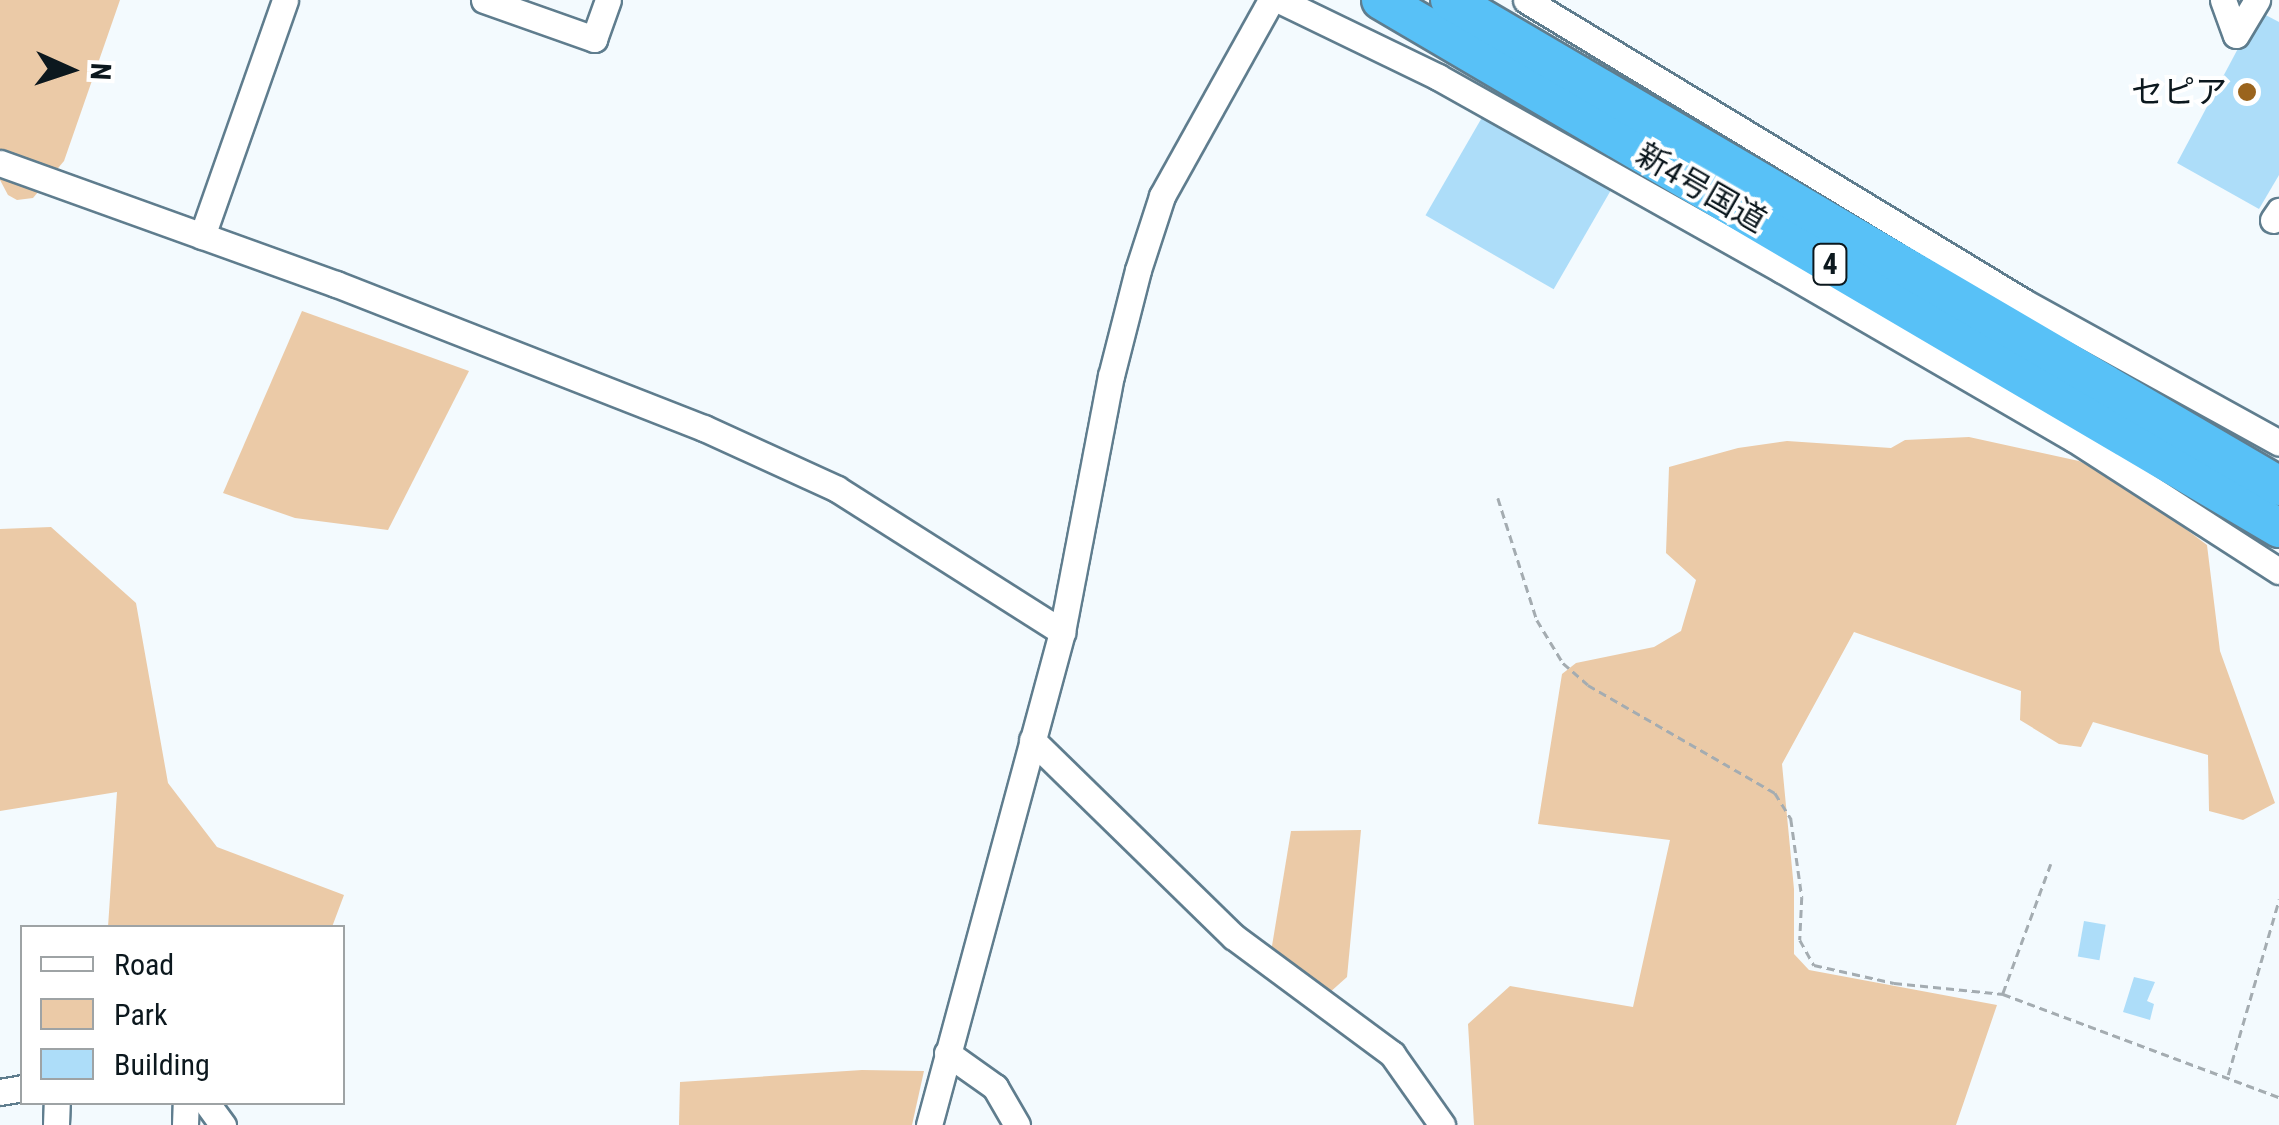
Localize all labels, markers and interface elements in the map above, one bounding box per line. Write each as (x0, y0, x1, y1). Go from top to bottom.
north arrow (20, 20, 120, 120)
text: N (84, 62, 117, 81)
place label: セピア (2131, 73, 2227, 111)
marker: セピア (2236, 81, 2258, 103)
street label: 新4号国道 (1629, 135, 1773, 241)
road number: 4 (1810, 239, 1850, 289)
legend (20, 925, 345, 1105)
text: Road (114, 947, 174, 982)
text: Park (114, 997, 168, 1032)
text: Building (114, 1047, 210, 1082)

